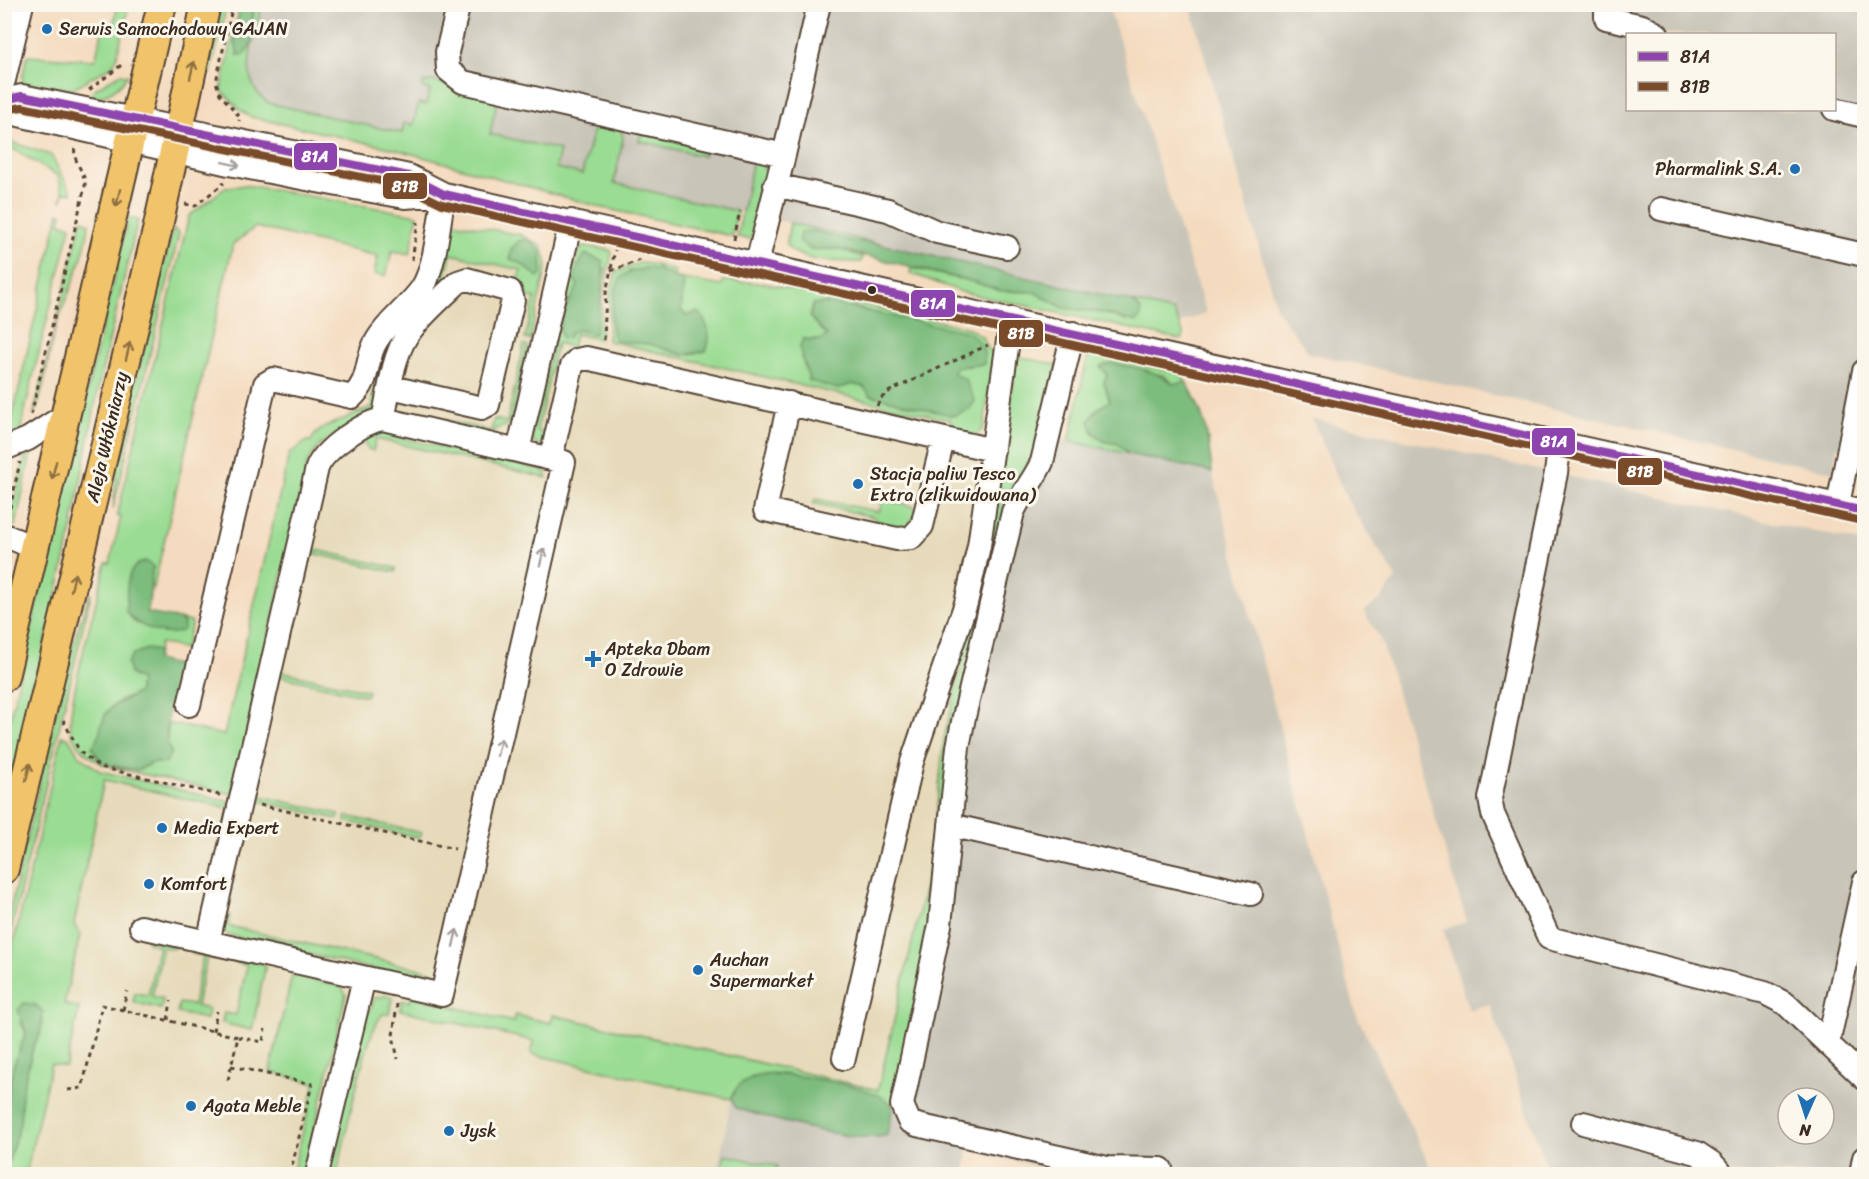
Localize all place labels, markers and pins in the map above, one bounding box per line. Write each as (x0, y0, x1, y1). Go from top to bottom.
place label: Serwis Samochodowy GAJAN (59, 13, 288, 45)
marker: Serwis Samochodowy GAJAN (40, 22, 54, 36)
place label: Pharmalink S.A. (1655, 153, 1783, 185)
marker: Pharmalink S.A. (1788, 162, 1802, 176)
unlabelled marker (866, 284, 878, 296)
place label: Stacja paliw Tesco Extra (zlikwidowana) (870, 458, 1037, 511)
marker: Stacja paliw Tesco Extra (zlikwidowana) (851, 477, 865, 491)
place label: Apteka Dbam O Zdrowie (604, 633, 710, 686)
marker: Apteka Dbam O Zdrowie (586, 652, 600, 666)
place label: Media Expert (174, 812, 279, 844)
marker: Media Expert (155, 821, 169, 835)
place label: Komfort (161, 868, 227, 900)
marker: Komfort (142, 877, 156, 891)
place label: Auchan Supermarket (709, 944, 814, 997)
marker: Auchan Supermarket (691, 963, 705, 977)
place label: Agata Meble (202, 1090, 302, 1122)
marker: Agata Meble (184, 1099, 198, 1113)
place label: Jysk (460, 1115, 497, 1147)
marker: Jysk (442, 1124, 456, 1138)

